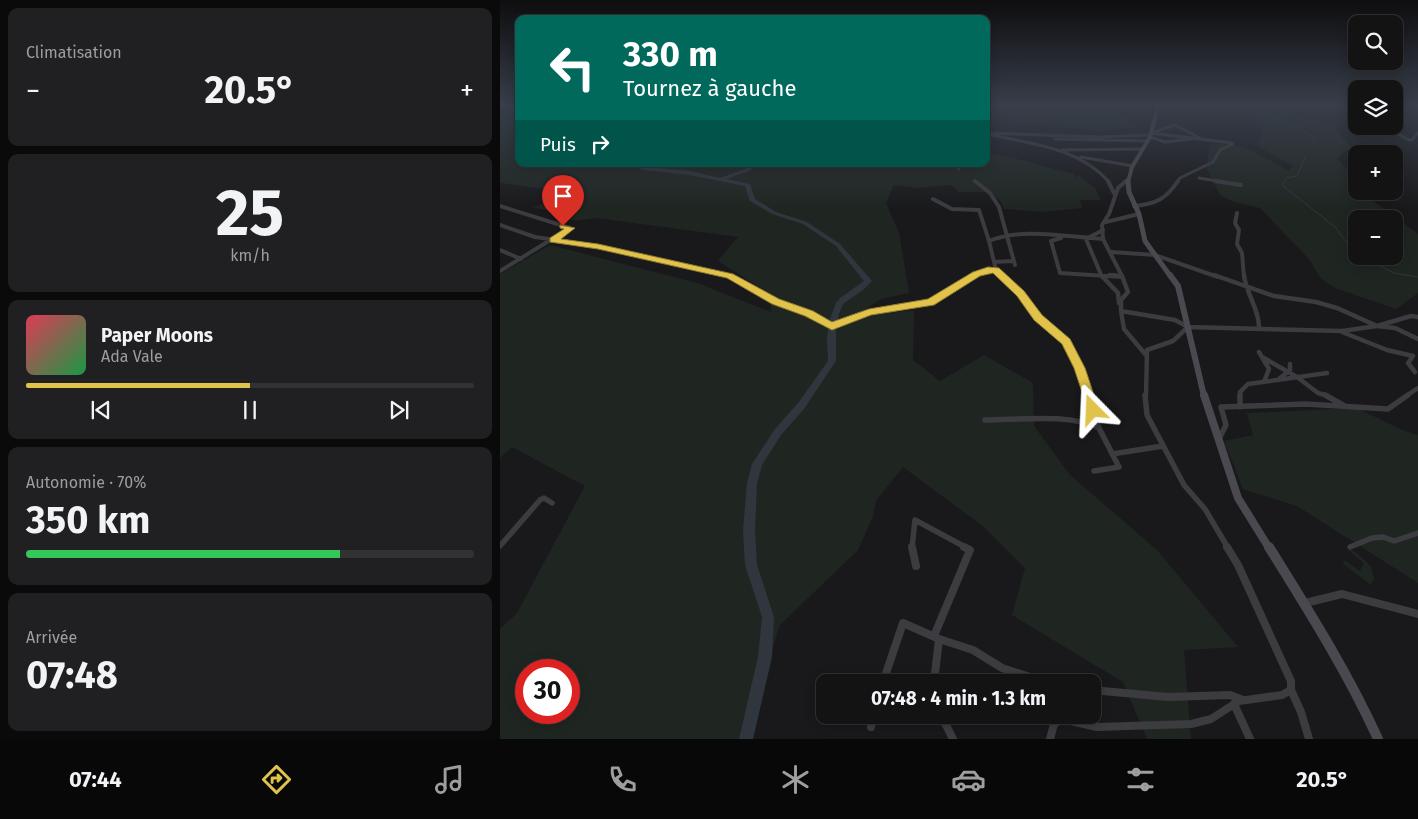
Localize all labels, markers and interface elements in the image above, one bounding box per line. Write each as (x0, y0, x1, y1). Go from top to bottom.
map controls (1348, 15, 1403, 265)
button: search (1348, 15, 1403, 70)
text: 330 m (623, 33, 718, 75)
icon: left (540, 35, 605, 100)
text: Climatisation (26, 43, 122, 62)
text: 20.5° (204, 67, 296, 113)
text: − (26, 74, 40, 107)
text: + (460, 74, 474, 107)
text: Tournez à gauche (623, 75, 796, 102)
button: layers (1348, 80, 1403, 135)
icon: right (586, 130, 614, 158)
text: Puis (540, 133, 576, 156)
button: + (1348, 145, 1403, 200)
text: 25 (216, 174, 284, 252)
pin (542, 175, 584, 226)
icon: arrive (549, 182, 577, 210)
button: − (1348, 210, 1403, 265)
text: km/h (230, 246, 270, 265)
text: Paper Moons (101, 324, 213, 347)
text: Ada Vale (101, 347, 163, 366)
position arrow (1066, 383, 1118, 435)
icon: previous (87, 396, 115, 424)
icon: pause (236, 396, 264, 424)
icon: next (385, 396, 413, 424)
text: Autonomie · 70% (26, 473, 146, 492)
text: 350 km (26, 497, 150, 543)
text: Arrivée (26, 628, 77, 647)
text: 07:48 (26, 652, 118, 698)
speed limit sign: 30 (515, 659, 580, 724)
text: 07:48 · 4 min · 1.3 km (871, 687, 1046, 710)
icon: directions (259, 762, 294, 797)
icon: music (432, 762, 467, 797)
icon: phone (605, 762, 640, 797)
icon: climate (778, 762, 813, 797)
icon: car (951, 762, 986, 797)
icon: filters (1123, 762, 1158, 797)
text: 07:44 (69, 766, 122, 793)
text: 20.5° (1296, 766, 1349, 793)

